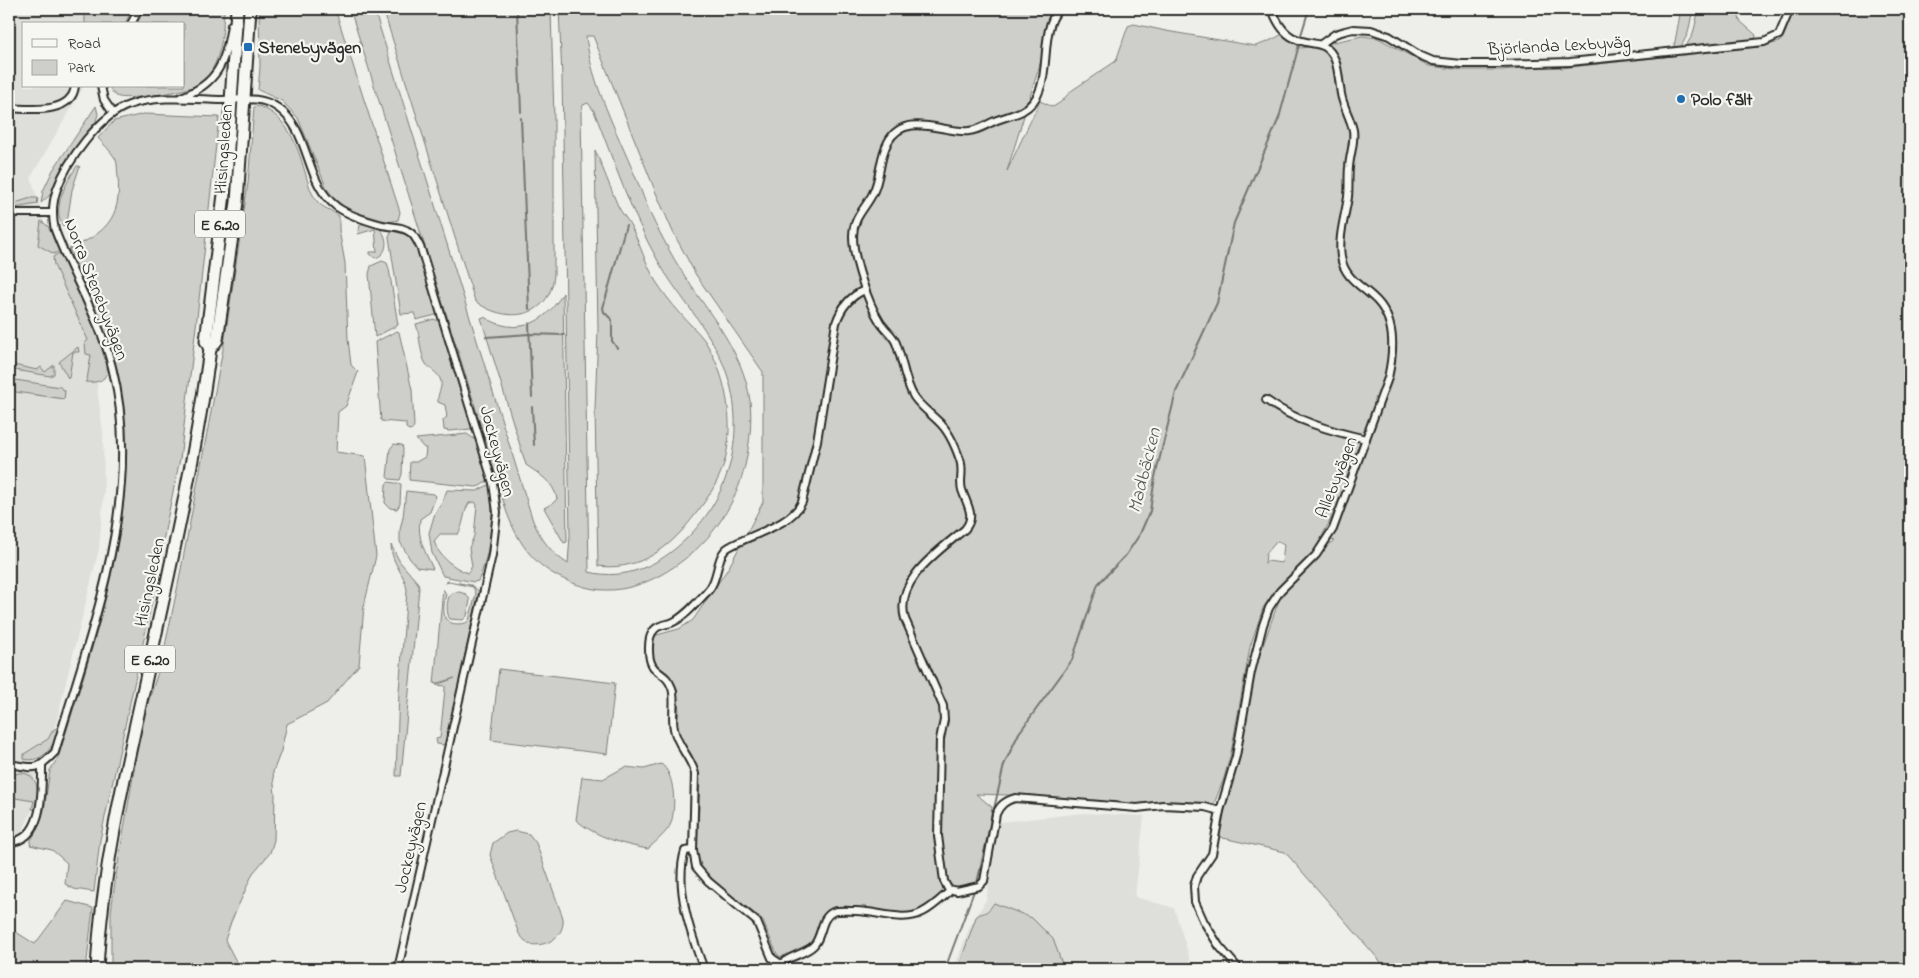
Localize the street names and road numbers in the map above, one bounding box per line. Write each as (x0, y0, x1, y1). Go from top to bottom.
street label: Björlanda Lexbyväg (1486, 30, 1631, 65)
street label: Hisingsleden (209, 103, 242, 195)
road number: E 6.20 (195, 210, 245, 238)
street label: Norra Stenebyvägen (55, 215, 134, 365)
street label: Jockeyvägen (470, 403, 521, 500)
street label: Allebyvägen (1310, 433, 1366, 523)
street label: Hisingsleden (129, 535, 174, 630)
road number: E 6.20 (125, 646, 175, 672)
street label: Jockeyvägen (389, 799, 436, 896)

